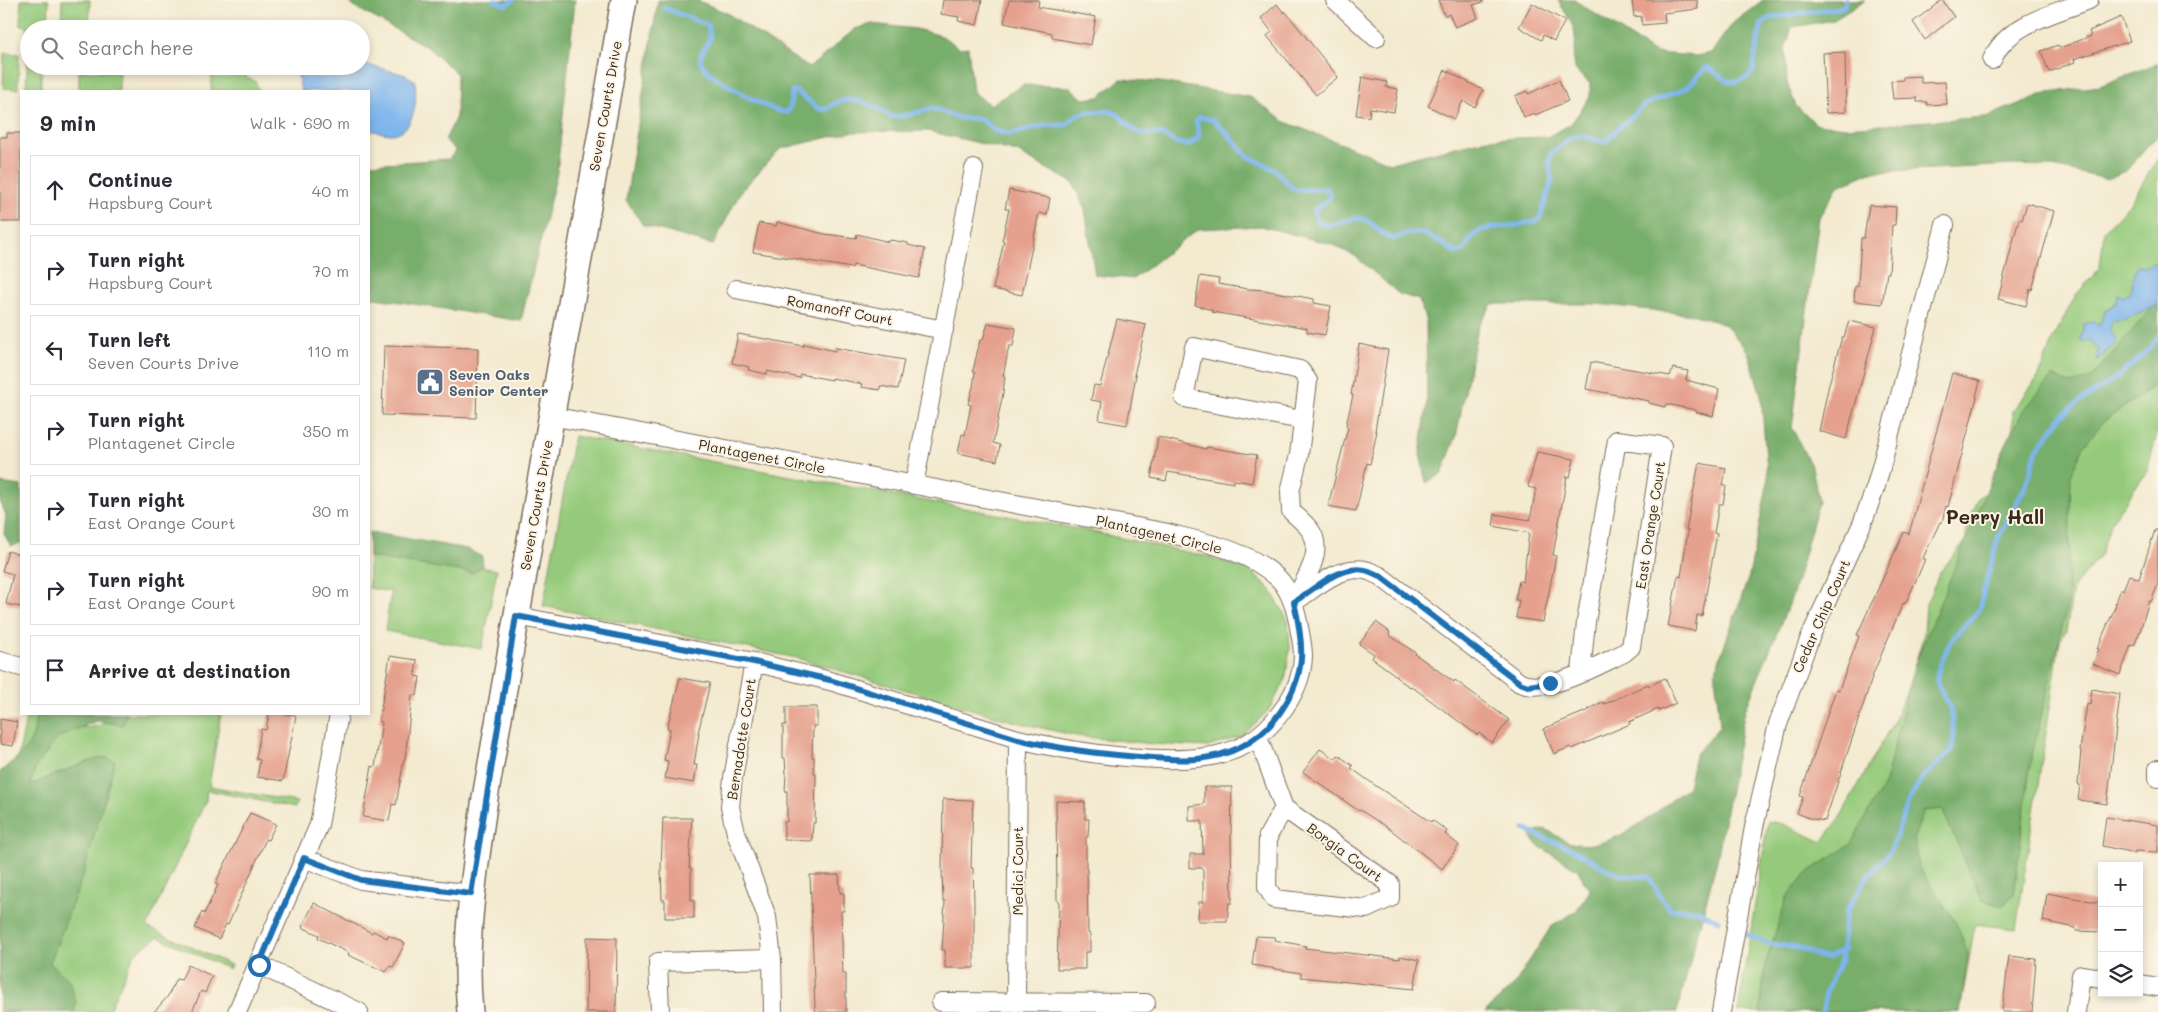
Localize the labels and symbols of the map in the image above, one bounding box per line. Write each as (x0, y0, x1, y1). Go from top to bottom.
street label: Seven Courts Drive (584, 39, 626, 173)
street label: Romanoff Court (785, 290, 895, 330)
place label: Seven Oaks Senior Center (449, 365, 548, 400)
public building icon: Seven Oaks Senior Center (415, 367, 445, 397)
street label: Plantagenet Circle (697, 434, 827, 478)
street label: Seven Courts Drive (515, 438, 557, 572)
street label: East Orange Court (1631, 460, 1669, 590)
district label: Perry Hall (1946, 504, 2044, 529)
street label: Plantagenet Circle (1094, 510, 1224, 558)
street label: Cedar Chip Court (1787, 556, 1855, 676)
route end (1539, 672, 1562, 695)
street label: Bernadotte Court (722, 677, 760, 801)
street label: Borgia Court (1304, 818, 1386, 886)
street label: Medici Court (1008, 826, 1027, 916)
route start (248, 954, 271, 977)

